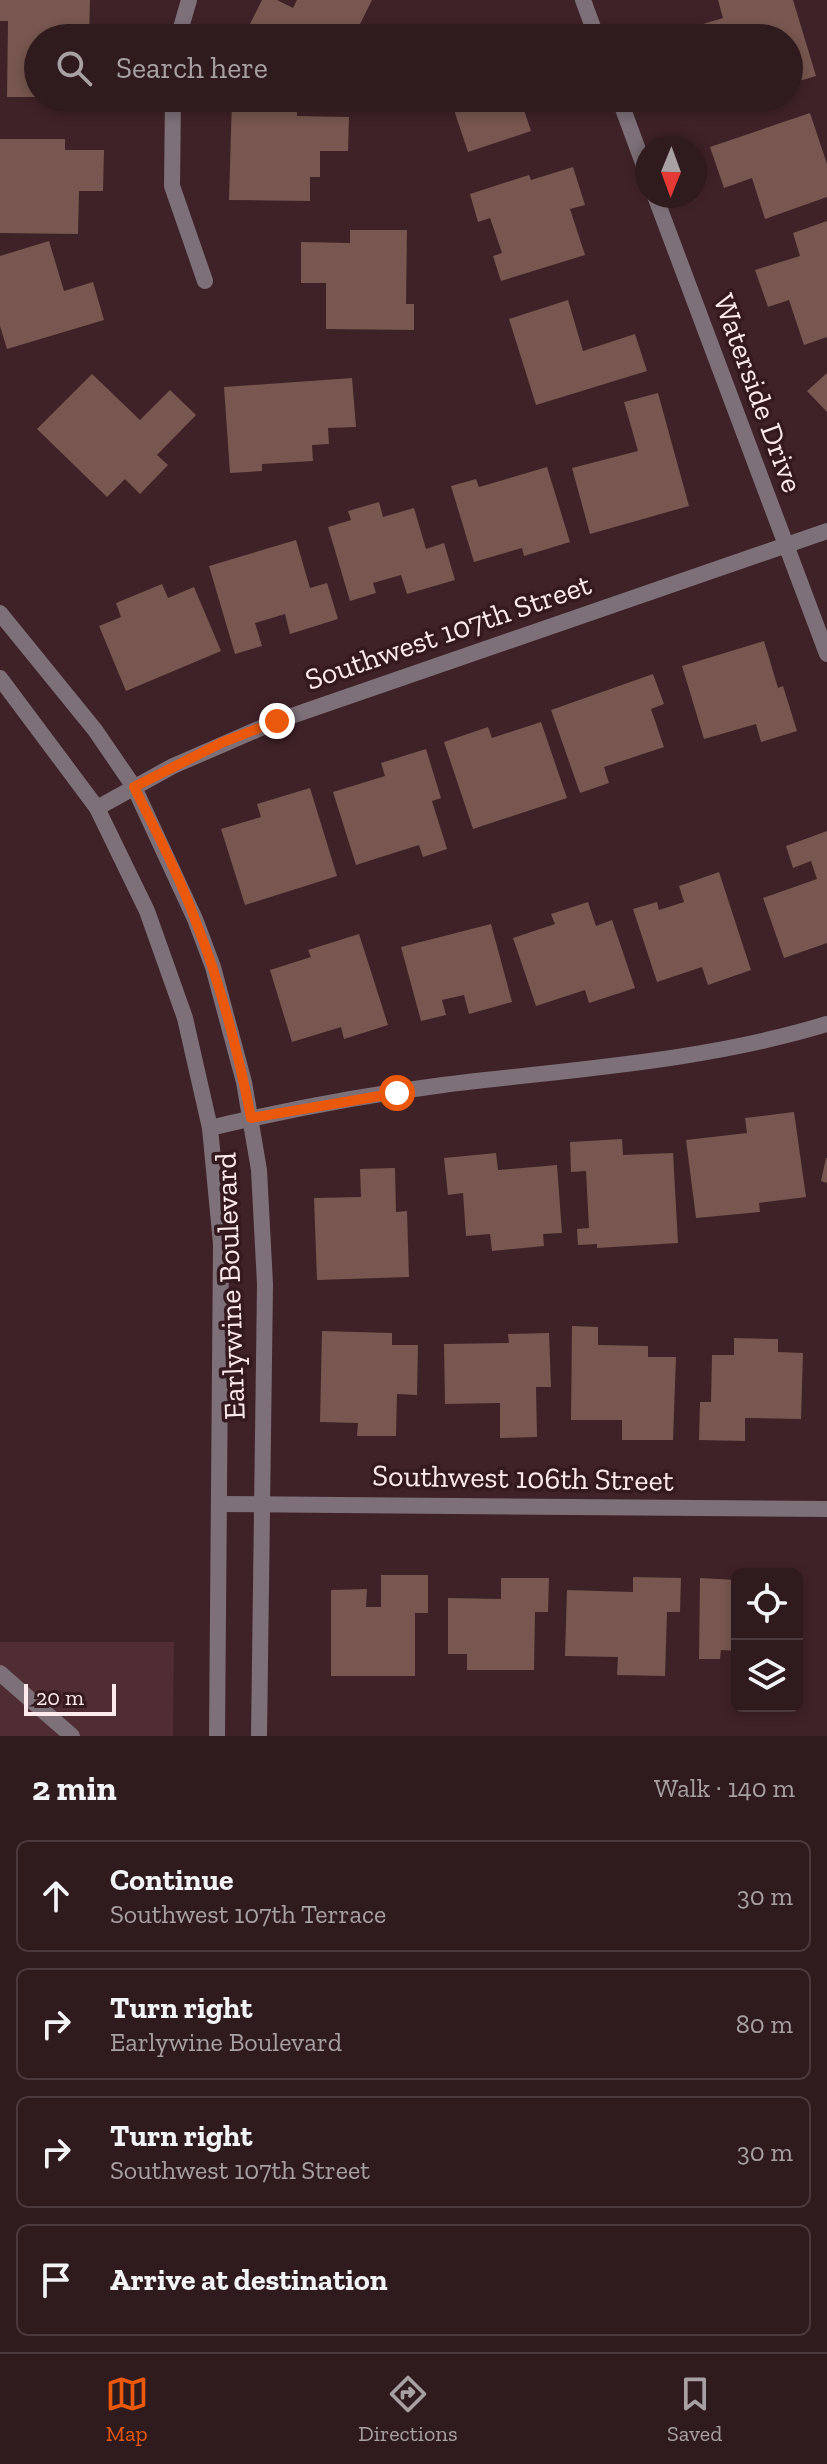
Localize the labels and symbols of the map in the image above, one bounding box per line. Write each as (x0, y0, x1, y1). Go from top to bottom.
north arrow (635, 136, 707, 208)
street label: Waterside Drive (705, 289, 811, 497)
street label: Southwest 107th Street (300, 566, 596, 698)
route end (259, 703, 295, 739)
route start (379, 1075, 415, 1111)
street label: Earlywine Boulevard (207, 1151, 253, 1420)
street label: Southwest 106th Street (372, 1457, 674, 1499)
scale bar (24, 1680, 116, 1716)

